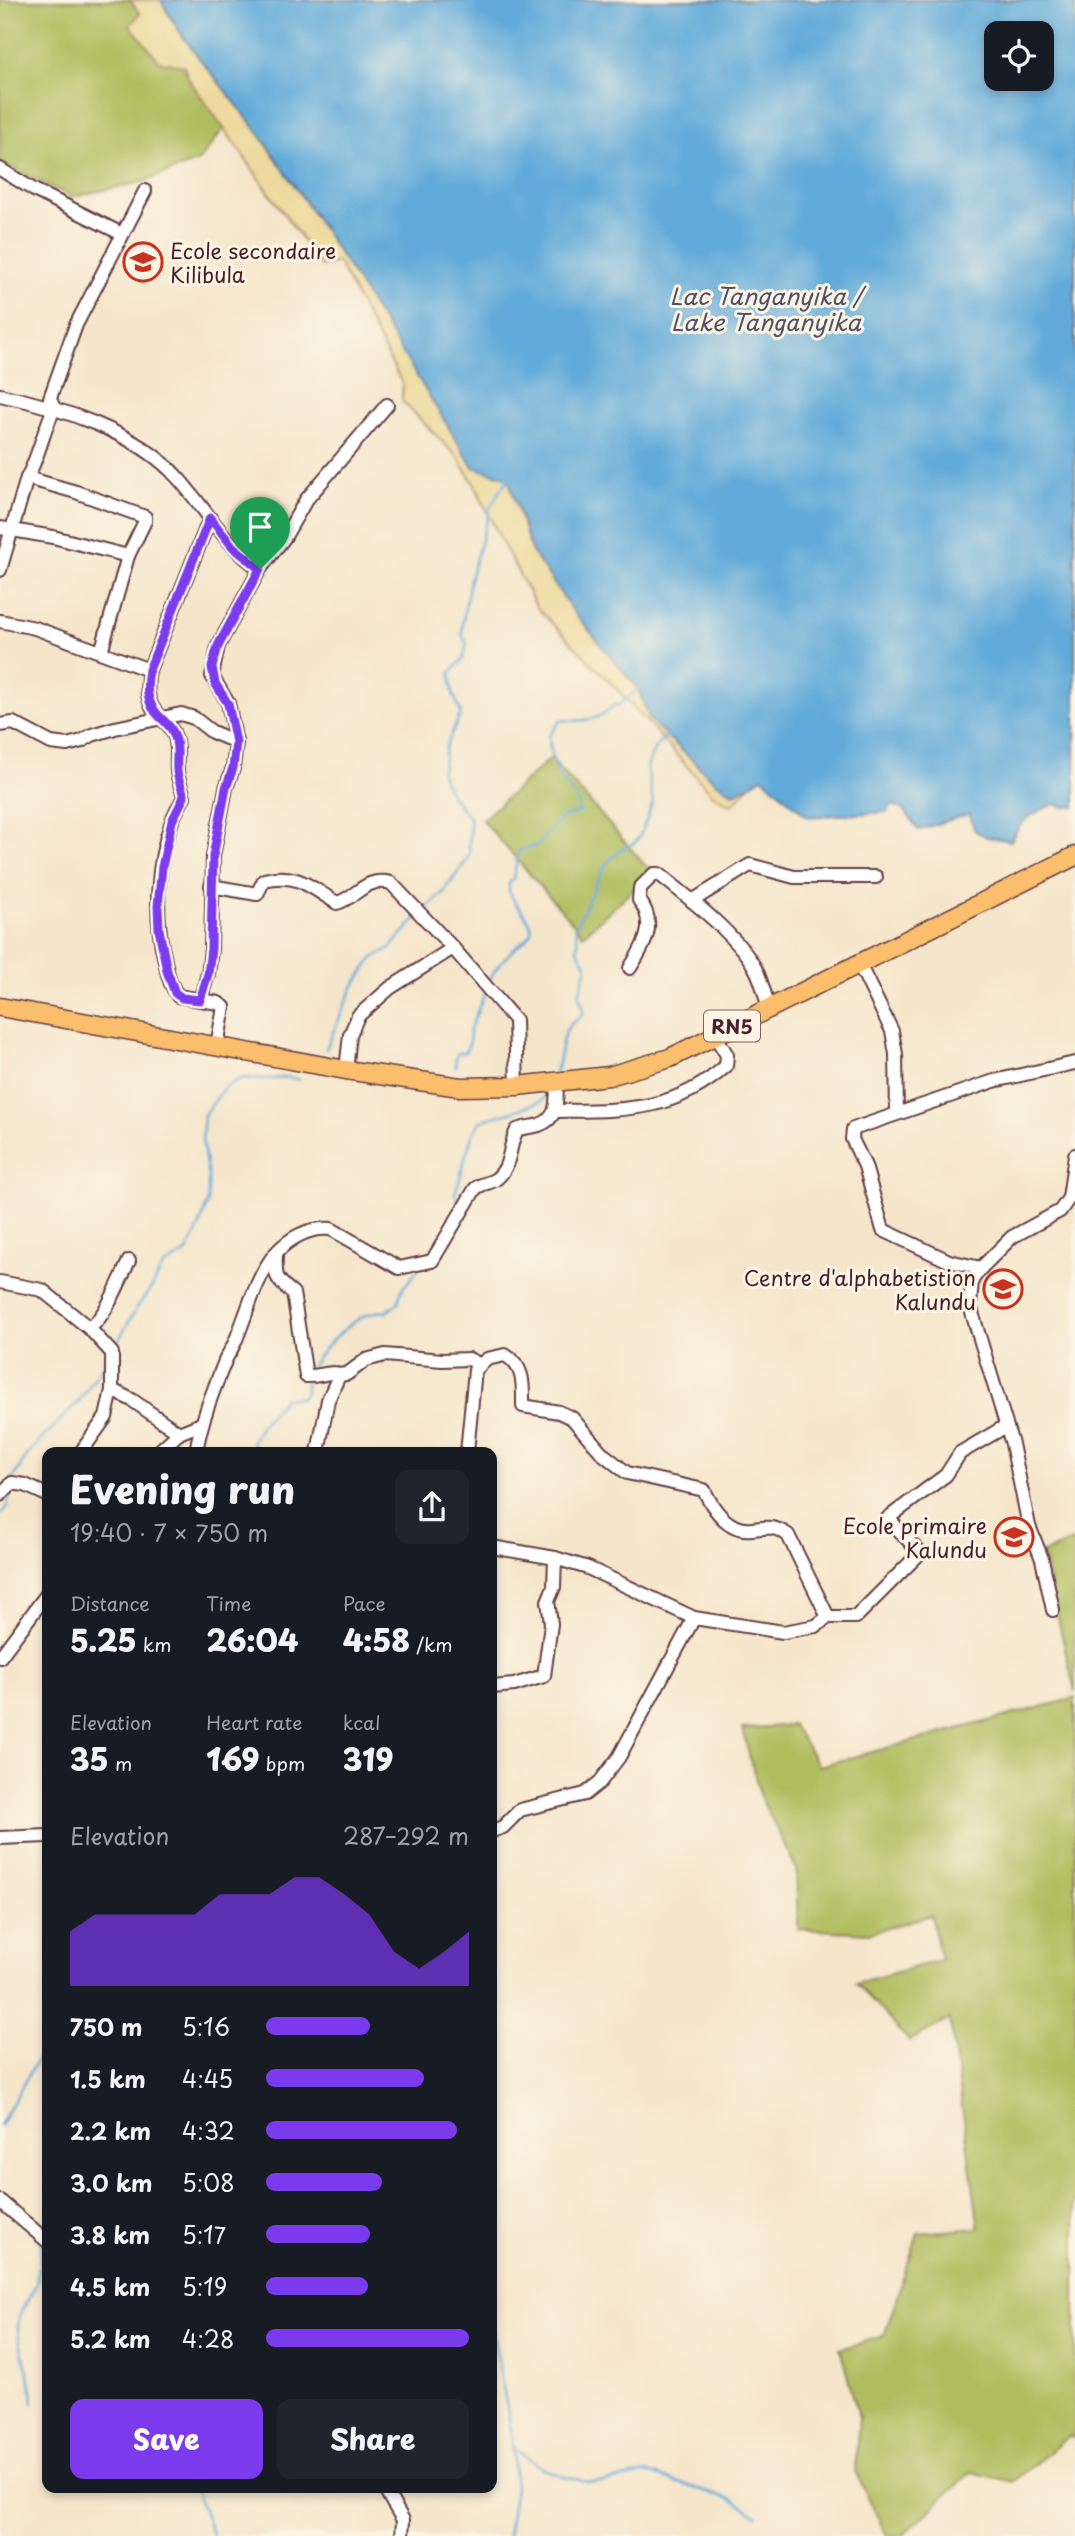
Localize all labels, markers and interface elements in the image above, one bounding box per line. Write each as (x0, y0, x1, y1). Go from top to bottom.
map controls (984, 21, 1054, 91)
button: locate (984, 21, 1054, 91)
place label: Ecole secondaire Kilibula (170, 234, 336, 290)
school or university icon: Ecole secondaire Kilibula (122, 241, 164, 283)
water label: Lac Tanganyika / Lake Tanganyika (670, 278, 867, 339)
pin (230, 497, 290, 569)
icon: arrive (241, 508, 279, 546)
road number: RN5 (704, 1010, 760, 1042)
place label: Centre d'alphabetistion Kalundu (744, 1261, 976, 1317)
school or university icon: Centre d'alphabetistion Kalundu (982, 1268, 1024, 1310)
text: Evening run (70, 1460, 295, 1517)
button: share (395, 1470, 469, 1544)
place label: Ecole primaire Kalundu (843, 1509, 987, 1565)
text: 19:40 · 7 × 750 m (70, 1515, 268, 1550)
school or university icon: Ecole primaire Kalundu (993, 1516, 1035, 1558)
text: Distance (70, 1589, 150, 1617)
text: Time (206, 1589, 251, 1617)
text: Pace (343, 1589, 386, 1617)
text: 5.25 (70, 1617, 137, 1662)
text: 26:04 (206, 1617, 298, 1662)
text: 4:58 (343, 1617, 410, 1662)
text: km (137, 1630, 171, 1658)
text: /km (410, 1630, 453, 1658)
text: Elevation (70, 1708, 152, 1736)
text: Heart rate (206, 1708, 302, 1736)
text: kcal (343, 1708, 381, 1736)
text: 35 (70, 1736, 109, 1781)
text: 169 (206, 1736, 260, 1781)
text: 319 (343, 1736, 393, 1781)
text: m (109, 1749, 132, 1777)
text: bpm (260, 1749, 305, 1777)
text: Elevation (70, 1818, 169, 1853)
text: 287–292 m (343, 1818, 469, 1853)
text: 750 m (70, 2009, 142, 2044)
text: 5:16 (182, 2009, 230, 2044)
text: 1.5 km (70, 2061, 146, 2096)
text: 4:45 (182, 2061, 233, 2096)
text: 2.2 km (70, 2113, 151, 2148)
text: 4:32 (182, 2113, 235, 2148)
text: 3.0 km (70, 2165, 152, 2200)
text: 5:08 (182, 2165, 235, 2200)
text: 3.8 km (70, 2217, 150, 2252)
text: 5:17 (182, 2217, 226, 2252)
text: 4.5 km (70, 2269, 150, 2304)
text: 5:19 (182, 2269, 227, 2304)
text: 5.2 km (70, 2321, 151, 2356)
text: 4:28 (182, 2321, 234, 2356)
button: Save (70, 2399, 263, 2479)
button: Share (277, 2399, 469, 2479)

